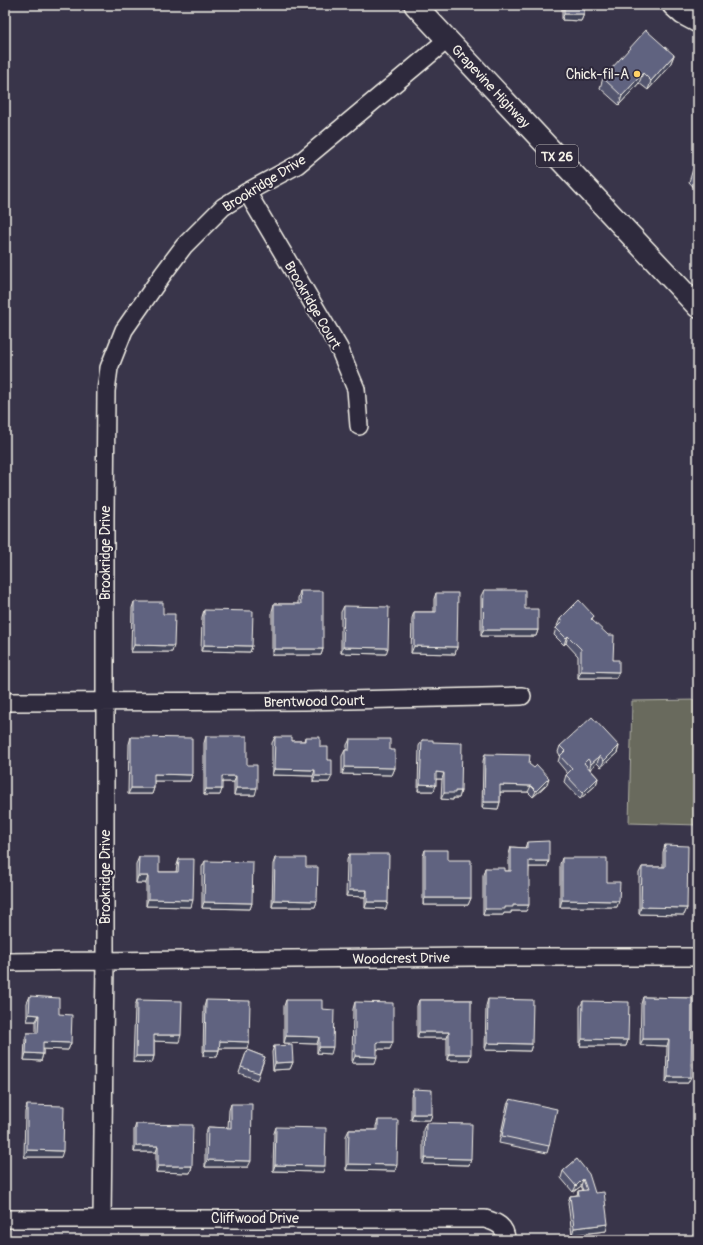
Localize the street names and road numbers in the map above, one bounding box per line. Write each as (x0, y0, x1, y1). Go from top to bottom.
street label: Grapevine Highway (448, 41, 534, 132)
road number: TX 26 (536, 145, 578, 167)
street label: Brookridge Drive (220, 151, 309, 216)
street label: Brookridge Court (281, 258, 345, 352)
street label: Brookridge Drive (97, 506, 114, 600)
street label: Brentwood Court (263, 692, 365, 711)
street label: Brookridge Drive (97, 830, 114, 924)
street label: Woodcrest Drive (352, 949, 450, 968)
street label: Cliffwood Drive (211, 1210, 299, 1227)

